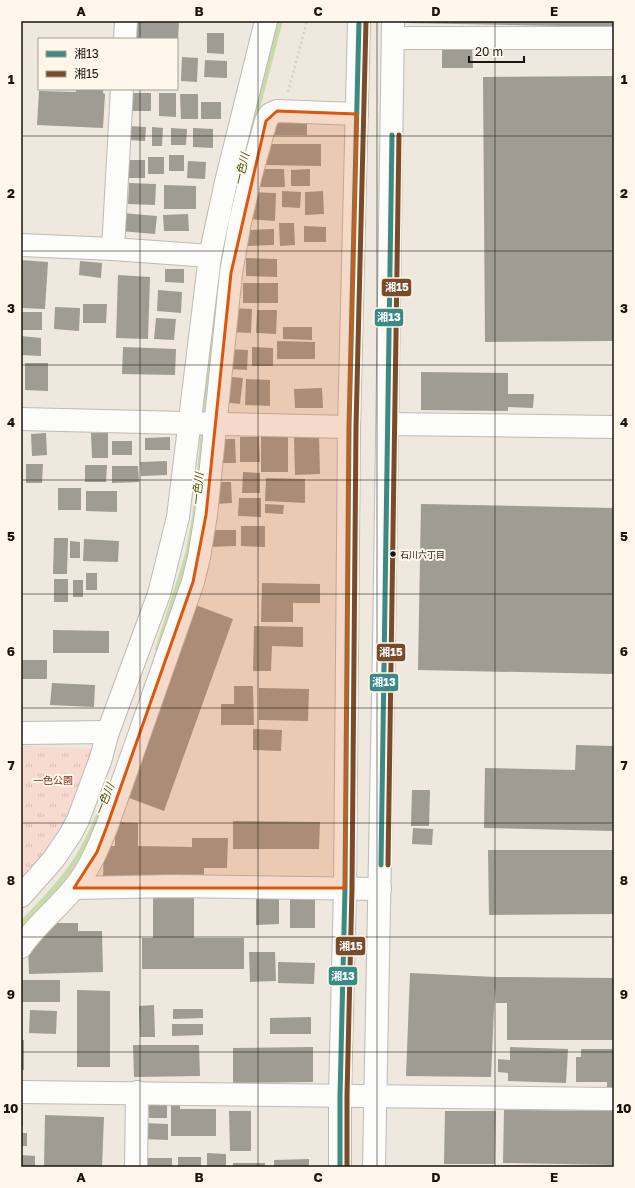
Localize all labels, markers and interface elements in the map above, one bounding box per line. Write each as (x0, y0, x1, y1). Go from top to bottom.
text: A (76, 3, 86, 19)
text: B (194, 3, 204, 19)
text: C (313, 3, 323, 19)
text: D (431, 3, 441, 19)
text: E (550, 3, 558, 19)
legend (38, 38, 178, 90)
scale bar (469, 38, 524, 64)
text: 20 m (475, 44, 503, 59)
text: 湘13 (74, 46, 99, 61)
text: 湘15 (74, 66, 99, 81)
text: 1 (8, 71, 15, 87)
text: 1 (621, 71, 628, 87)
water label: 一色川 (231, 150, 251, 187)
text: 2 (7, 185, 15, 201)
text: 2 (620, 185, 628, 201)
line badge: 湘15 (381, 278, 412, 297)
text: 湘15 (385, 280, 409, 293)
text: 3 (7, 300, 15, 316)
text: 3 (620, 300, 628, 316)
line badge: 湘13 (374, 308, 404, 327)
text: 湘13 (377, 310, 401, 323)
text: 4 (7, 414, 15, 430)
text: 4 (620, 414, 628, 430)
water label: 一色川 (189, 471, 205, 506)
text: 5 (7, 528, 15, 544)
text: 5 (620, 528, 628, 544)
marker: 石川六丁目 (388, 549, 398, 559)
place label: 石川六丁目 (400, 549, 445, 560)
text: 6 (7, 643, 15, 659)
line badge: 湘15 (376, 643, 406, 662)
text: 6 (620, 643, 628, 659)
text: 湘15 (379, 645, 403, 658)
line badge: 湘13 (369, 673, 399, 692)
text: 湘13 (372, 675, 396, 688)
text: 7 (7, 757, 15, 773)
text: 7 (620, 757, 628, 773)
park label: 一色公園 (33, 774, 73, 786)
water label: 一色川 (92, 780, 117, 817)
text: 8 (7, 872, 15, 888)
text: 8 (620, 872, 628, 888)
line badge: 湘15 (335, 936, 366, 956)
text: 湘15 (339, 939, 363, 952)
line badge: 湘13 (328, 966, 358, 986)
text: 湘13 (331, 969, 355, 982)
text: 9 (7, 986, 15, 1002)
text: 9 (620, 986, 628, 1002)
text: 10 (3, 1100, 19, 1116)
text: 10 (616, 1100, 632, 1116)
text: A (76, 1169, 86, 1185)
text: B (194, 1169, 204, 1185)
text: C (313, 1169, 323, 1185)
text: D (431, 1169, 441, 1185)
text: E (550, 1169, 558, 1185)

